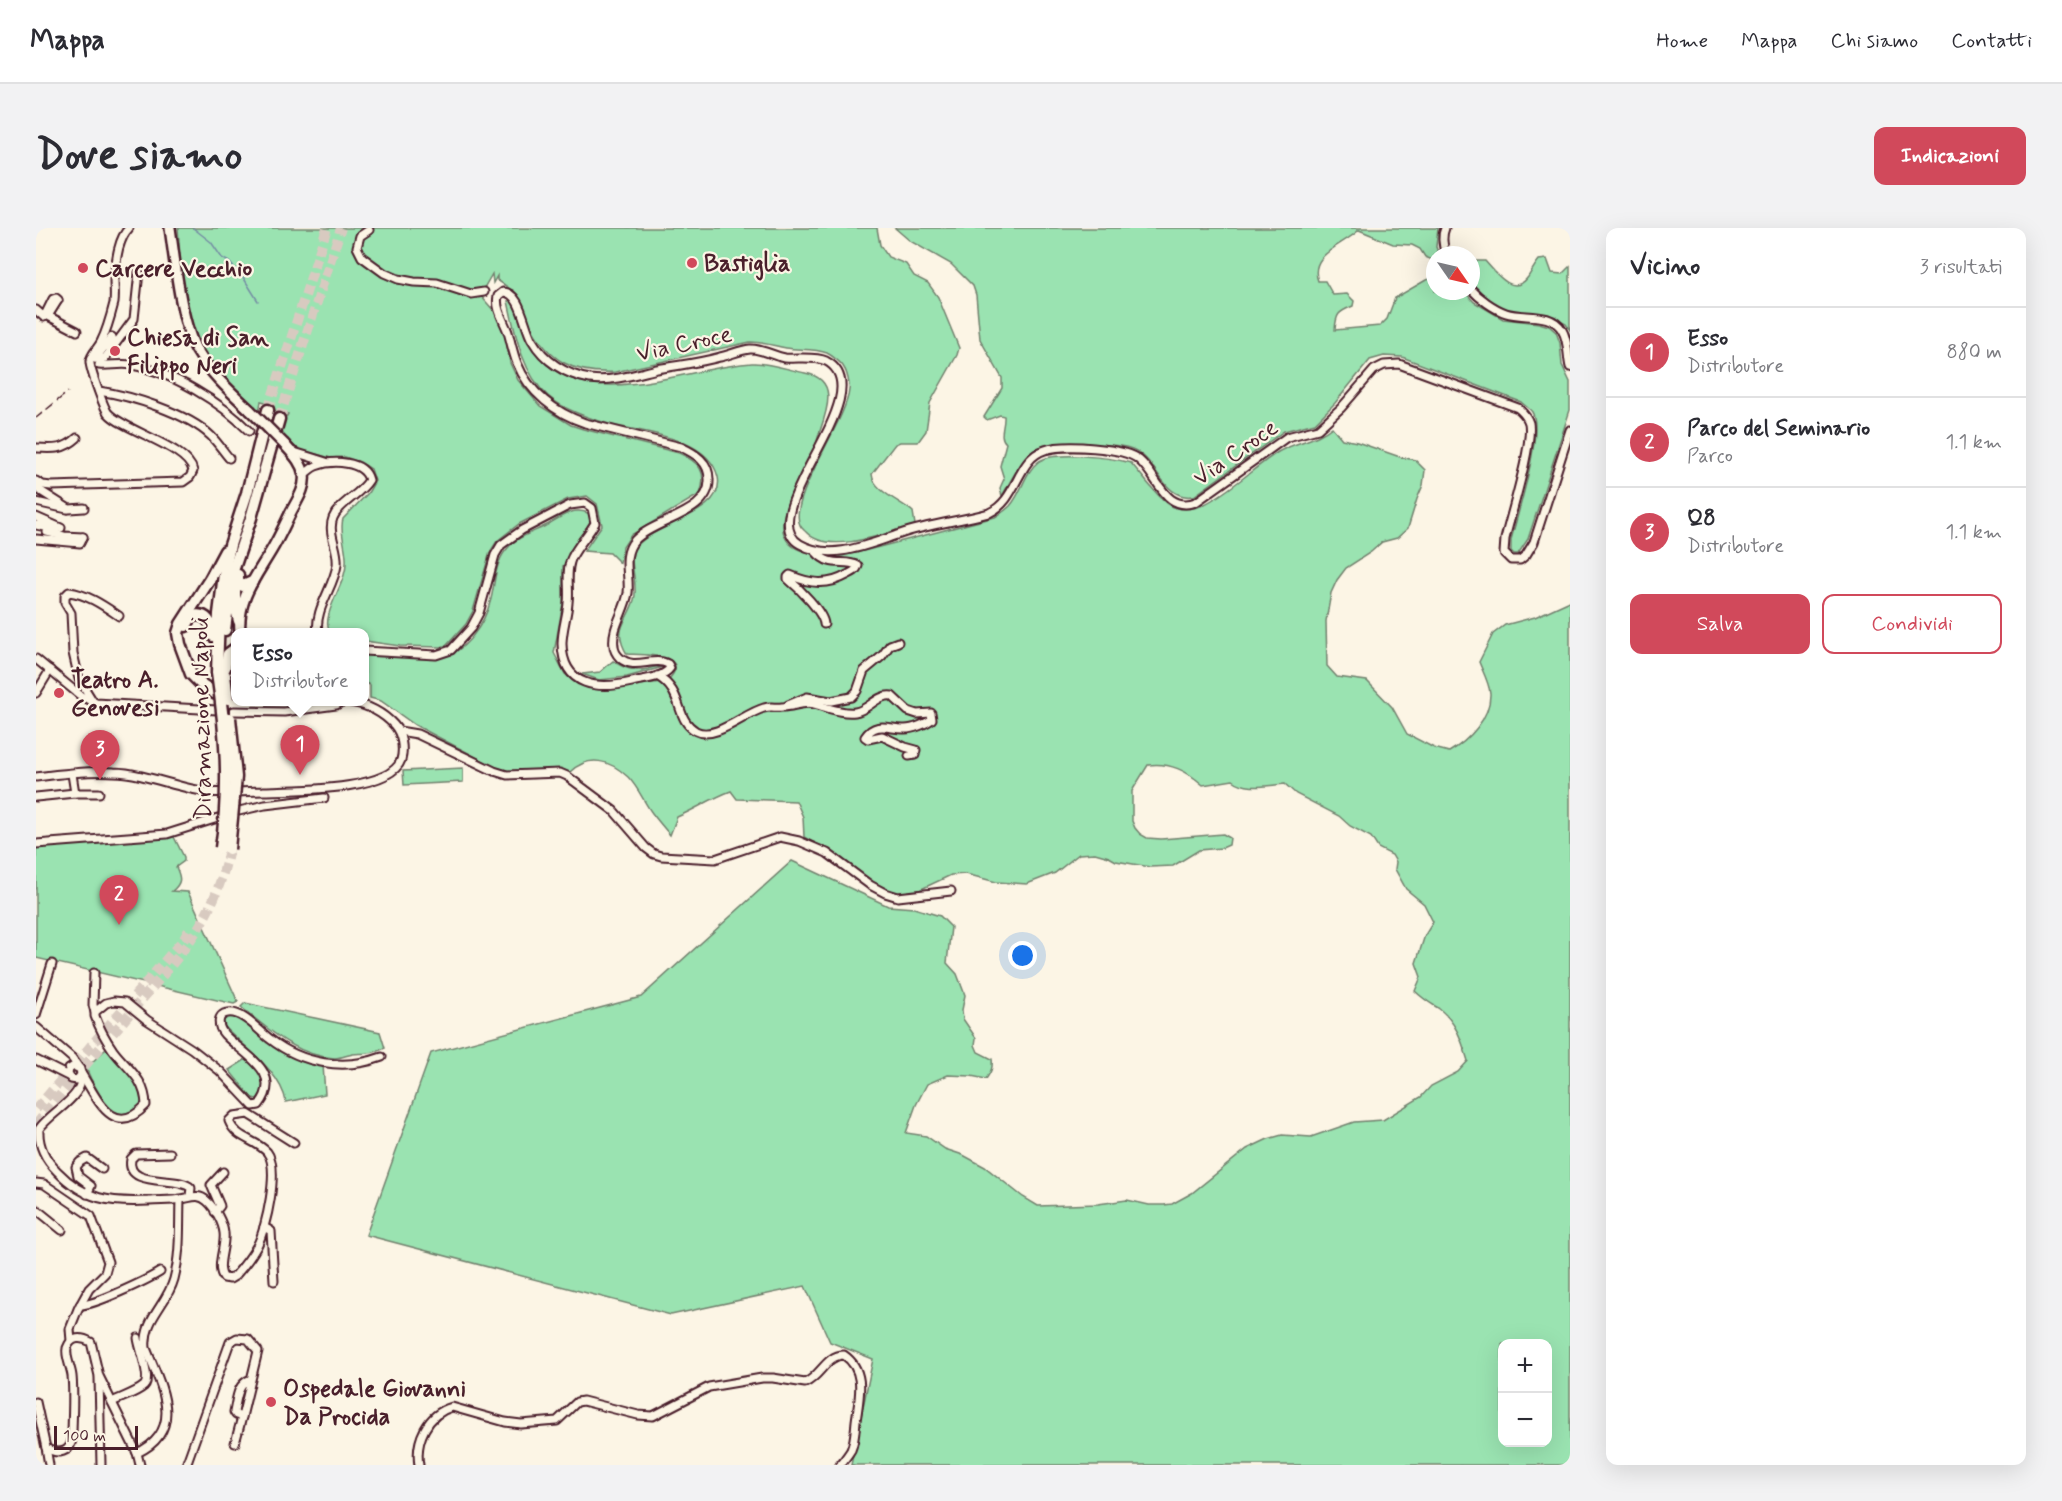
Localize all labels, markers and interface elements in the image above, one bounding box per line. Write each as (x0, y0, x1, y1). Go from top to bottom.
text: Mappa (30, 23, 105, 60)
text: Home (1656, 27, 1708, 55)
text: Mappa (1741, 27, 1797, 55)
text: Chi siamo (1830, 27, 1918, 55)
text: Contatti (1951, 27, 2032, 55)
button: Indicazioni (1874, 127, 2026, 185)
text: Dove siamo (36, 129, 242, 184)
north arrow (1426, 246, 1480, 300)
place label: Bastiglia (704, 249, 790, 281)
text: Vicino (1630, 250, 1700, 284)
place label: Carcere Vecchio (95, 254, 252, 285)
text: 3 risultati (1920, 254, 2002, 281)
marker: Bastiglia (685, 256, 699, 270)
marker: Carcere Vecchio (76, 261, 90, 275)
street label: Via Croce (634, 319, 735, 370)
place label: Chiesa di San Filippo Neri (127, 323, 269, 382)
text: Esso (1687, 325, 1728, 353)
text: 1 (1645, 339, 1654, 366)
text: 880 m (1946, 339, 2002, 366)
marker: Chiesa di San Filippo Neri (108, 344, 122, 358)
text: Distributore (1687, 353, 1784, 380)
street label: Via Croce (1187, 413, 1285, 494)
text: Parco del Seminario (1687, 415, 1870, 443)
text: 2 (1645, 429, 1654, 456)
text: 1.1 km (1945, 429, 2002, 456)
text: Parco (1687, 443, 1733, 470)
text: Q8 (1687, 505, 1716, 533)
text: 3 (1645, 519, 1654, 546)
text: 1.1 km (1945, 519, 2002, 546)
text: Distributore (1687, 533, 1784, 560)
button: Salva (1630, 594, 1810, 654)
button: Condividi (1822, 594, 2002, 654)
street label: Diramazione Napoli (185, 616, 220, 820)
popup (231, 628, 369, 706)
text: Esso (252, 640, 293, 668)
place label: Teatro A. Genovesi (71, 665, 160, 724)
text: Distributore (252, 668, 348, 695)
marker: Teatro A. Genovesi (52, 686, 66, 700)
pin: 1 (280, 726, 320, 775)
pin: 3 (80, 730, 120, 780)
pin: 2 (100, 876, 139, 925)
your location (1008, 941, 1037, 970)
map controls (1498, 1339, 1552, 1447)
button: + (1498, 1339, 1552, 1393)
place label: Ospedale Giovanni Da Procida (283, 1374, 466, 1433)
button: − (1498, 1393, 1552, 1447)
marker: Ospedale Giovanni Da Procida (264, 1395, 278, 1409)
scale bar (54, 1423, 138, 1450)
text: 100 m (63, 1426, 106, 1447)

